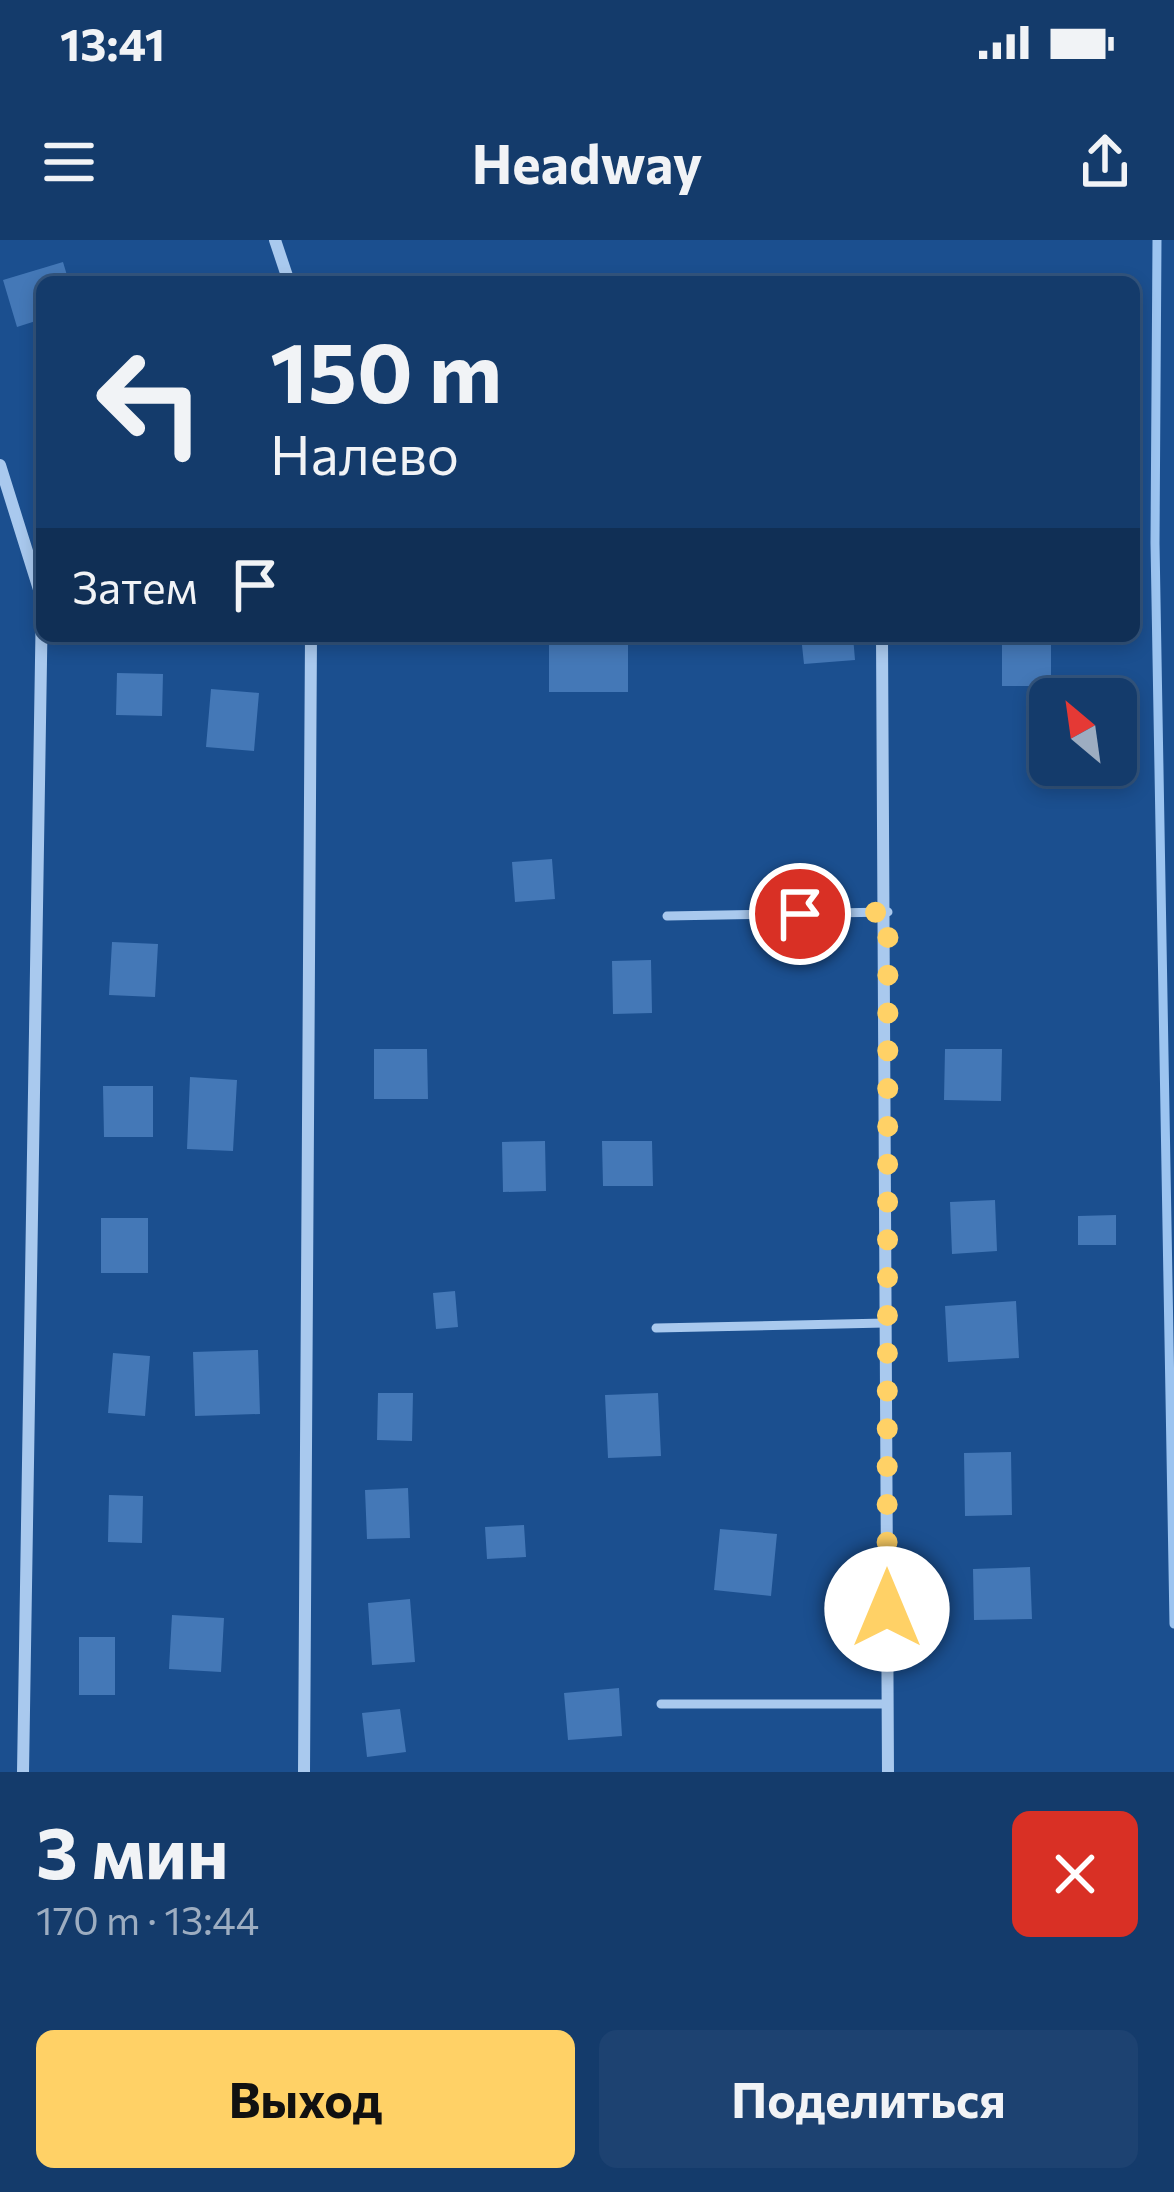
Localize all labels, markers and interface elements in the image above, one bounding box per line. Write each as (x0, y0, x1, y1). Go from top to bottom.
text: 13:41 (60, 15, 165, 70)
icon: menu (36, 129, 102, 195)
text: Headway (472, 129, 702, 195)
icon: share (1072, 129, 1138, 195)
text: 150 m (270, 318, 502, 420)
icon: left (72, 324, 228, 480)
text: Налево (270, 420, 459, 486)
icon: arrive (222, 552, 288, 618)
text: Затем (72, 558, 198, 613)
north arrow (1029, 678, 1137, 786)
map controls (1029, 678, 1137, 786)
pin (749, 863, 851, 965)
icon: arrive (767, 881, 833, 947)
position arrow (824, 1546, 950, 1672)
text: 3 мин (36, 1806, 229, 1894)
button: close (1012, 1811, 1138, 1937)
text: 170 m · 13:44 (36, 1895, 259, 1943)
button: Выход (36, 2030, 575, 2168)
button: Поделиться (599, 2030, 1138, 2168)

